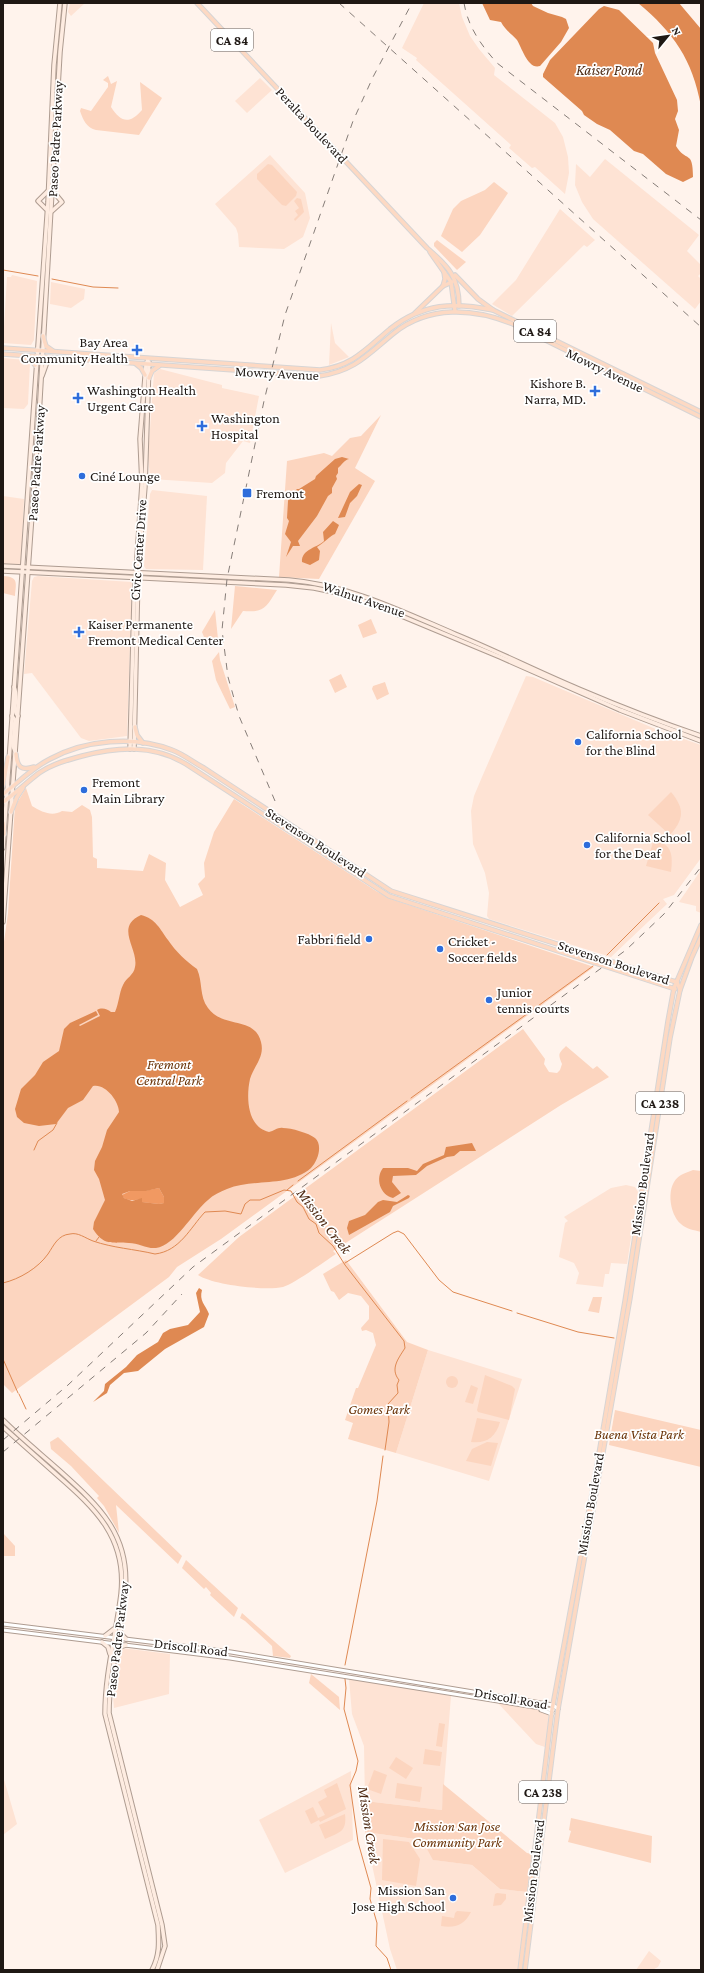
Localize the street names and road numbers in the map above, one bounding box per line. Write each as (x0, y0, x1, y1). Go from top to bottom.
road number: CA 84 (211, 29, 253, 51)
street label: Paseo Padre Parkway (44, 80, 66, 198)
street label: Peralta Boulevard (273, 84, 352, 167)
road number: CA 84 (514, 320, 556, 342)
street label: Mowry Avenue (564, 344, 646, 396)
street label: Mowry Avenue (235, 363, 319, 383)
street label: Paseo Padre Parkway (24, 404, 48, 522)
street label: Civic Center Drive (126, 499, 150, 601)
street label: Walnut Avenue (321, 577, 407, 621)
street label: Stevenson Boulevard (263, 804, 370, 881)
street label: Stevenson Boulevard (556, 936, 672, 988)
road number: CA 238 (636, 1092, 684, 1114)
street label: Mission Boulevard (627, 1131, 657, 1236)
street label: Mission Boulevard (573, 1451, 607, 1556)
street label: Paseo Padre Parkway (102, 1580, 132, 1698)
street label: Driscoll Road (153, 1635, 230, 1660)
street label: Driscoll Road (473, 1684, 550, 1712)
road number: CA 238 (519, 1781, 567, 1803)
street label: Mission Boulevard (519, 1818, 547, 1923)

